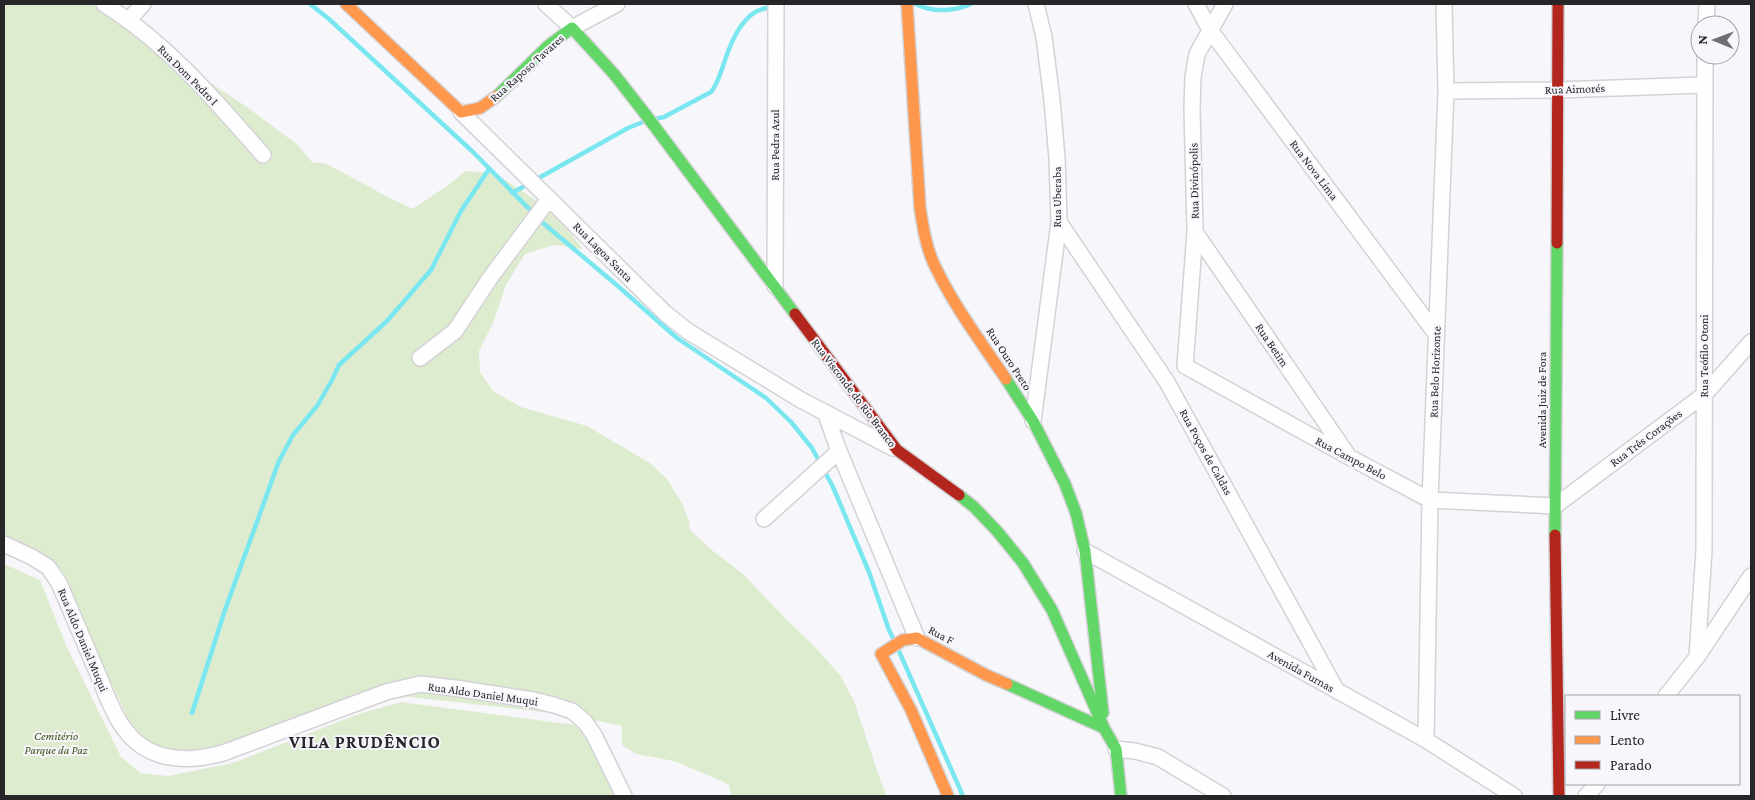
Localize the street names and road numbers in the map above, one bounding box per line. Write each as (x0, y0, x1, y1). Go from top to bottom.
street label: Rua Raposo Tavares (487, 31, 567, 105)
street label: Rua Dom Pedro I (155, 42, 221, 108)
street label: Rua Aimorés (1545, 81, 1606, 97)
street label: Rua Pedra Azul (768, 109, 782, 181)
street label: Rua Nova Lima (1287, 137, 1342, 203)
street label: Rua Divinópolis (1186, 143, 1202, 219)
street label: Rua Uberaba (1050, 166, 1064, 228)
street label: Rua Lagoa Santa (570, 219, 636, 285)
street label: Rua Teófilo Otoni (1697, 314, 1711, 398)
street label: Rua Betim (1252, 321, 1292, 370)
street label: Rua Ouro Preto (983, 325, 1035, 393)
street label: Rua Belo Horizonte (1426, 326, 1444, 418)
street label: Rua Visconde do Rio Branco (809, 336, 899, 450)
street label: Avenida Juiz de Fora (1535, 351, 1549, 448)
street label: Rua Poços de Caldas (1177, 406, 1236, 498)
street label: Rua Três Corações (1607, 406, 1685, 470)
street label: Rua Campo Belo (1313, 433, 1389, 483)
street label: Rua Aldo Daniel Muqui (55, 586, 111, 694)
street label: Rua F (926, 623, 956, 647)
street label: Avenida Furnas (1265, 647, 1337, 695)
street label: Rua Aldo Daniel Muqui (427, 679, 539, 709)

